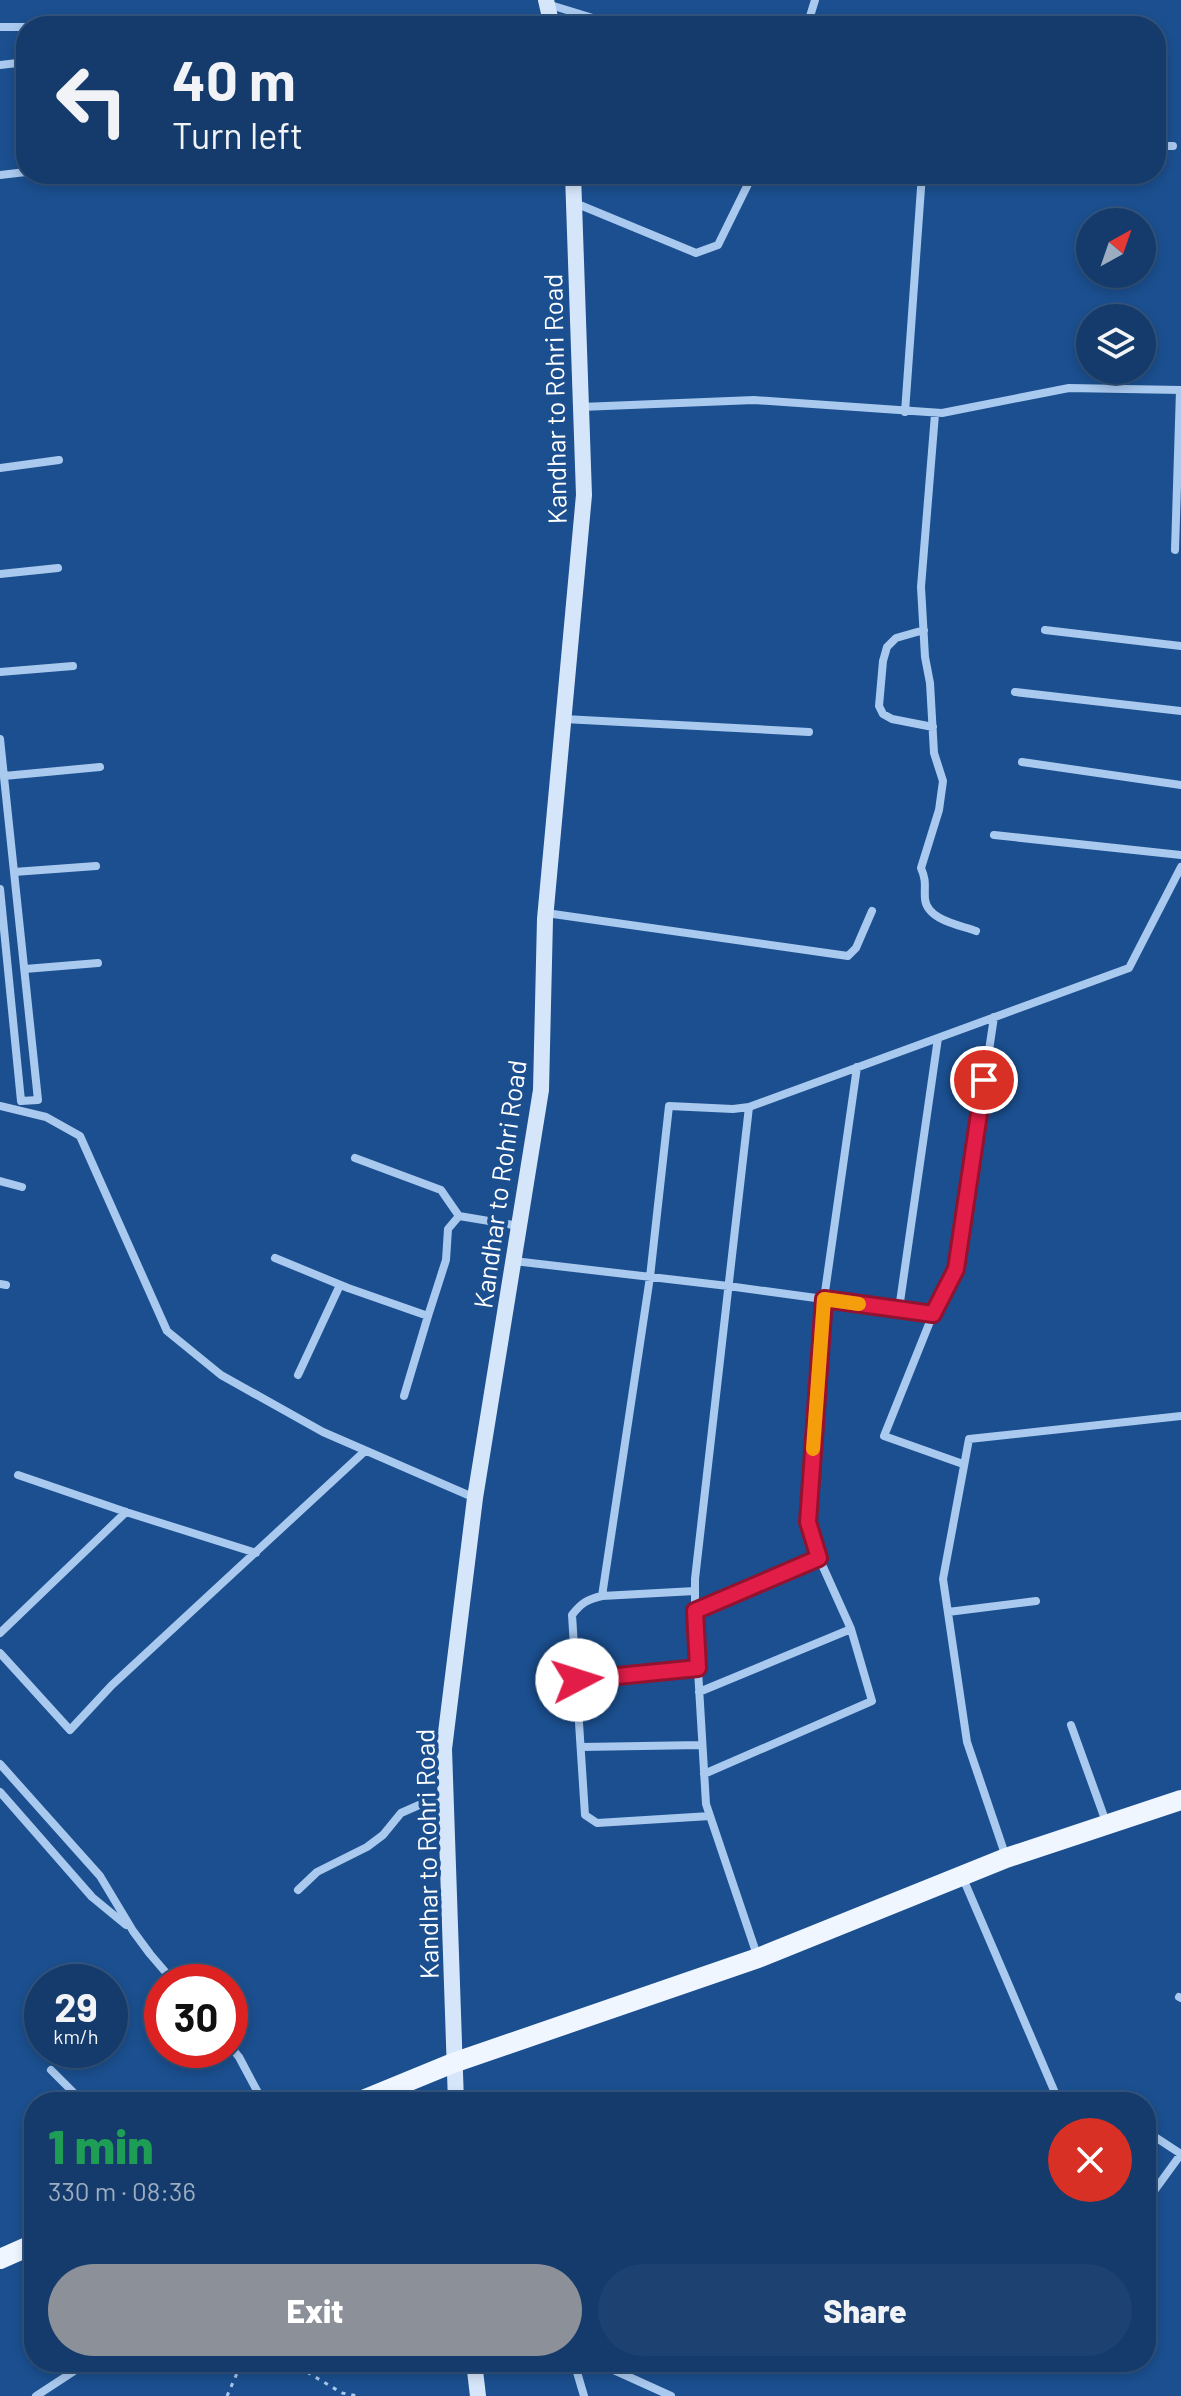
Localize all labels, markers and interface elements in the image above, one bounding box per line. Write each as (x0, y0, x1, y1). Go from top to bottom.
text: 40 m (172, 45, 296, 112)
icon: left (40, 48, 144, 152)
text: Turn left (172, 113, 303, 156)
north arrow (1076, 208, 1156, 288)
map controls (1076, 208, 1156, 384)
street label: Kandhar to Rohri Road (536, 274, 572, 524)
button: layers (1076, 304, 1156, 384)
pin (950, 1046, 1018, 1114)
street label: Kandhar to Rohri Road (466, 1058, 532, 1310)
icon: arrive (962, 1058, 1006, 1102)
position arrow (535, 1638, 619, 1722)
street label: Kandhar to Rohri Road (408, 1729, 444, 1979)
speed limit sign: 30 (144, 1964, 248, 2068)
text: 29 (54, 1982, 98, 2030)
text: km/h (53, 2024, 99, 2048)
text: 1 min (48, 2116, 154, 2174)
button: close (1048, 2118, 1132, 2202)
text: 330 m · 08:36 (48, 2175, 196, 2206)
button: Exit (48, 2264, 582, 2356)
button: Share (598, 2264, 1132, 2356)

